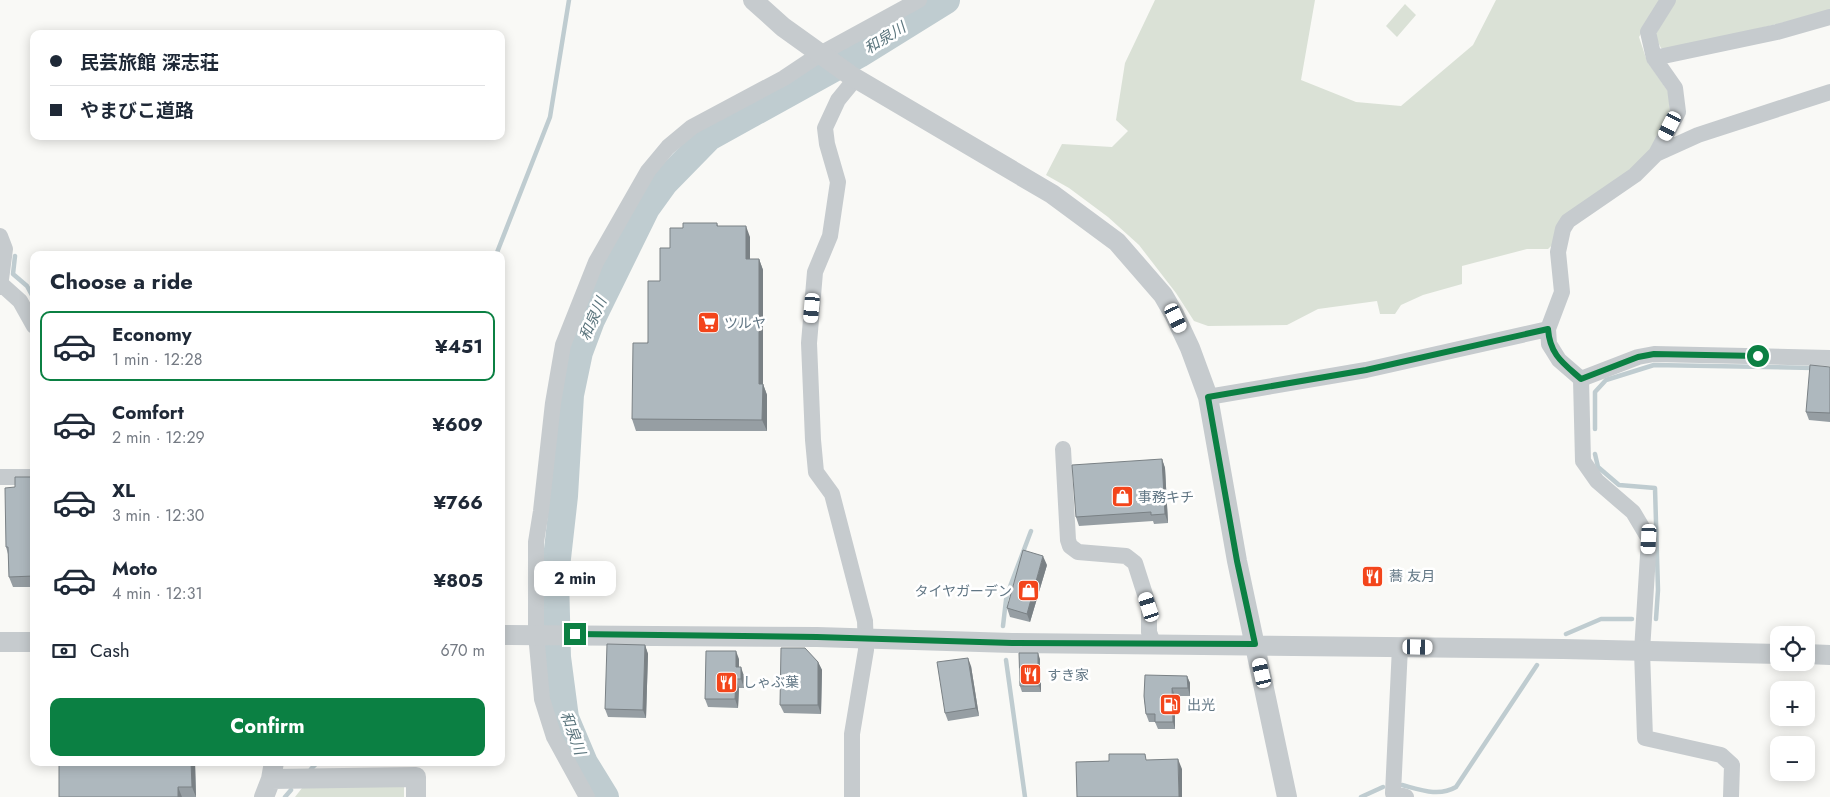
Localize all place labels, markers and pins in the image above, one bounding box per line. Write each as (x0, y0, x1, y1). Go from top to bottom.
supermarket icon: ツルヤ (696, 311, 720, 335)
place label: ツルヤ (724, 313, 766, 333)
shop icon: 事務キチ (1110, 485, 1134, 509)
place label: 事務キチ (1138, 487, 1194, 507)
restaurant icon: 蕎 友月 (1361, 564, 1385, 588)
place label: 蕎 友月 (1389, 566, 1435, 586)
shop icon: タイヤガーデン (1016, 579, 1040, 603)
place label: タイヤガーデン (914, 581, 1012, 601)
restaurant icon: すき家 (1019, 663, 1043, 687)
place label: すき家 (1047, 665, 1089, 685)
restaurant icon: しゃぶ葉 (715, 670, 739, 694)
place label: しゃぶ葉 (743, 672, 799, 692)
fuel station icon: 出光 (1159, 693, 1183, 717)
place label: 出光 (1187, 695, 1215, 715)

